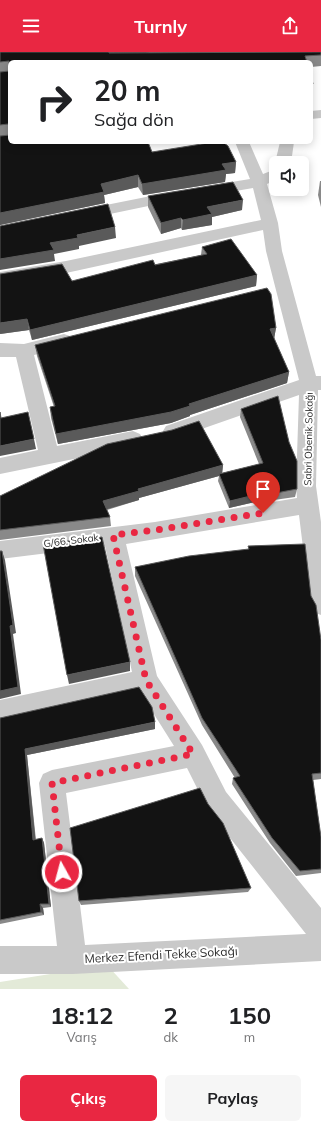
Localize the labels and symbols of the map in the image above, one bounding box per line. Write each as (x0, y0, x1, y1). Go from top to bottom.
street label: Sabri Obenik Sokağı (301, 392, 316, 486)
pin (246, 472, 280, 513)
street label: G/66. Sokak (43, 531, 100, 550)
position arrow (41, 851, 83, 893)
street label: Merkez Efendi Tekke Sokağı (84, 943, 238, 966)

